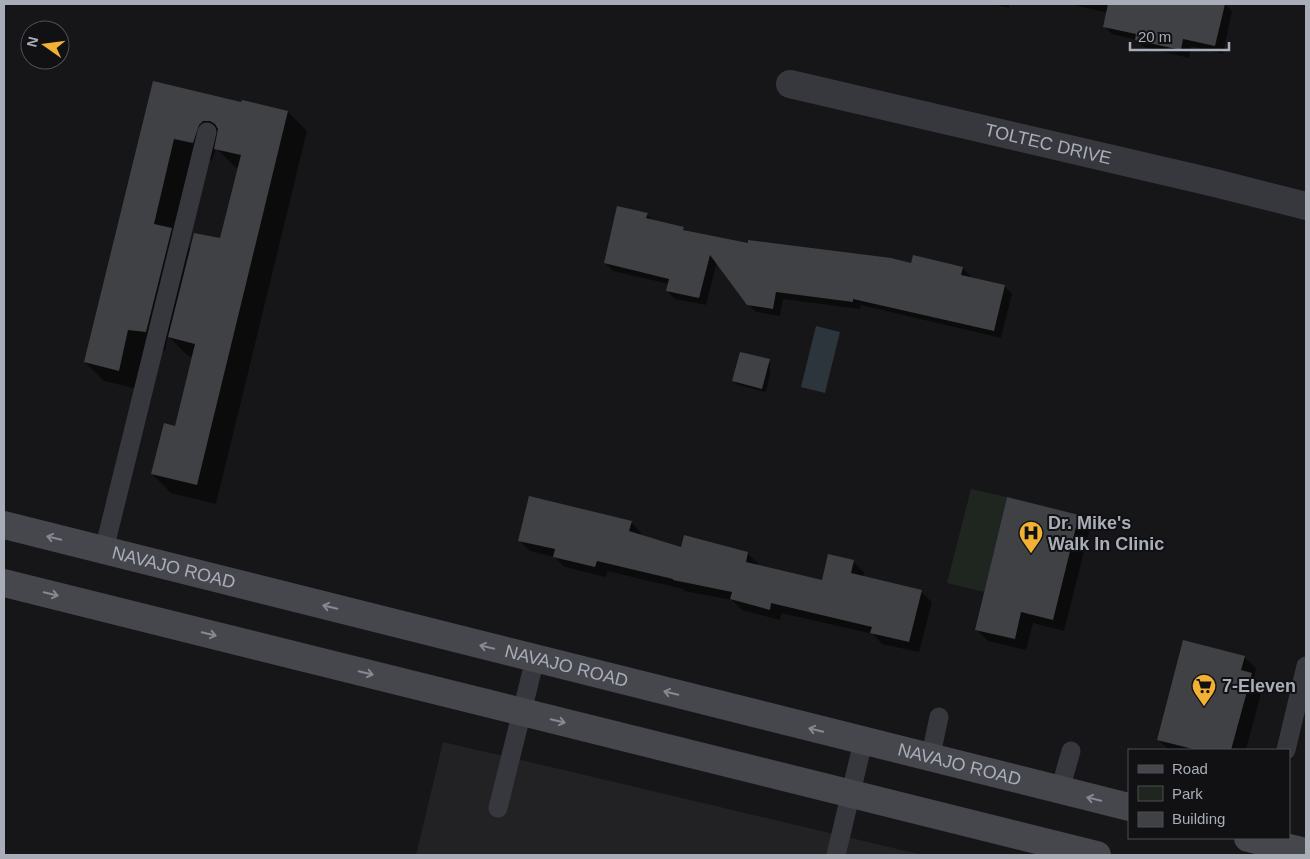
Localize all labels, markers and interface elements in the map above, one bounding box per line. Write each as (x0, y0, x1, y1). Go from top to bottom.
north arrow (20, 20, 70, 70)
scale bar (1130, 20, 1229, 52)
text: 20 m (1138, 28, 1171, 45)
text: N (23, 35, 41, 49)
street label: TOLTEC DRIVE (983, 120, 1113, 168)
place label: Dr. Mike's Walk In Clinic (1048, 513, 1164, 554)
hospital icon: Dr. Mike's Walk In Clinic (1018, 520, 1044, 554)
one-way arrow (46, 532, 62, 542)
street label: NAVAJO ROAD (110, 542, 237, 593)
one-way arrow (43, 590, 59, 600)
one-way arrow (322, 602, 338, 611)
one-way arrow (200, 630, 216, 639)
street label: NAVAJO ROAD (503, 641, 630, 691)
one-way arrow (480, 642, 496, 651)
one-way arrow (358, 669, 374, 678)
supermarket icon: 7-Eleven (1191, 673, 1217, 707)
place label: 7-Eleven (1222, 676, 1296, 696)
one-way arrow (664, 688, 680, 698)
one-way arrow (550, 717, 566, 726)
one-way arrow (808, 725, 824, 734)
street label: NAVAJO ROAD (896, 739, 1023, 790)
legend (1128, 749, 1290, 839)
text: Road (1172, 760, 1208, 777)
text: Park (1172, 785, 1203, 802)
one-way arrow (1087, 794, 1103, 803)
text: Building (1172, 810, 1225, 827)

